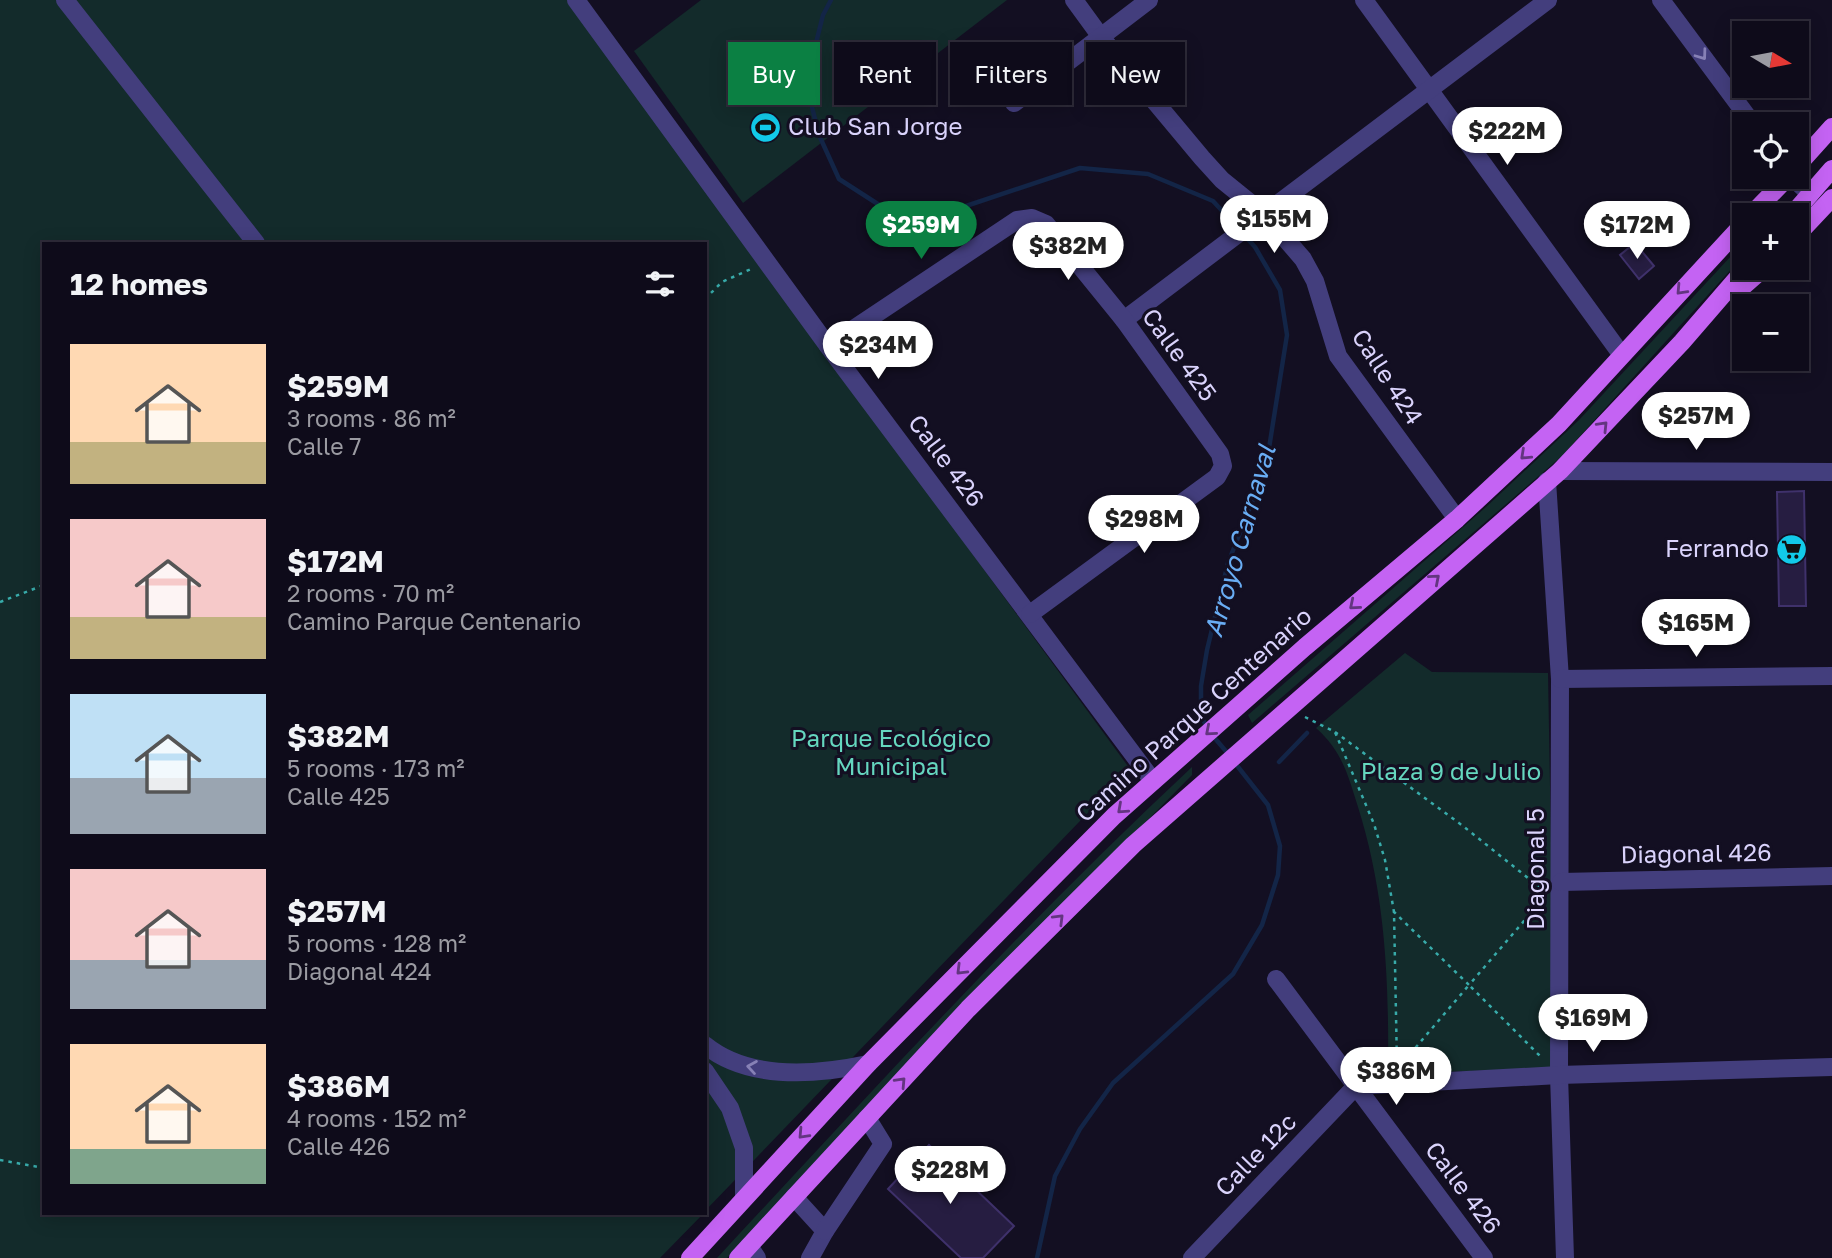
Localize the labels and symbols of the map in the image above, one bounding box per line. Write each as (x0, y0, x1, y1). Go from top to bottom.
north arrow (1732, 21, 1810, 98)
one-way arrow (1693, 47, 1706, 60)
pin: $222M (1458, 108, 1556, 167)
sports icon: Club San Jorge (748, 110, 782, 144)
place label: Club San Jorge (788, 111, 962, 140)
pin: $155M (1225, 196, 1323, 255)
pin: $259M (872, 202, 970, 261)
pin: $172M (1588, 202, 1686, 261)
pin: $382M (1019, 222, 1117, 282)
one-way arrow (1677, 282, 1690, 295)
street label: Calle 425 (1137, 302, 1224, 406)
pin: $234M (829, 322, 927, 381)
street label: Calle 424 (1347, 323, 1430, 429)
pin: $257M (1647, 392, 1745, 452)
street label: Calle 426 (903, 408, 991, 512)
one-way arrow (1594, 421, 1607, 434)
water label: Arroyo Carnaval (1197, 440, 1282, 640)
one-way arrow (1520, 447, 1533, 460)
pin: $298M (1095, 496, 1193, 555)
supermarket icon: Ferrando (1775, 532, 1809, 566)
place label: Ferrando (1665, 533, 1769, 562)
one-way arrow (1427, 575, 1440, 587)
one-way arrow (1350, 597, 1362, 610)
street label: Camino Parque Centenario (1069, 600, 1317, 827)
pin: $165M (1647, 600, 1745, 659)
park label: Parque Ecológico Municipal (791, 723, 991, 780)
one-way arrow (1206, 723, 1219, 735)
park label: Plaza 9 de Julio (1361, 756, 1541, 785)
one-way arrow (1117, 801, 1130, 814)
street label: Diagonal 5 (1520, 808, 1549, 930)
street label: Diagonal 426 (1620, 837, 1772, 868)
one-way arrow (1051, 915, 1063, 927)
one-way arrow (957, 962, 970, 975)
pin: $169M (1544, 995, 1642, 1054)
pin: $386M (1347, 1048, 1445, 1107)
one-way arrow (746, 1060, 758, 1075)
one-way arrow (892, 1077, 905, 1090)
street label: Calle 12c (1209, 1107, 1301, 1201)
one-way arrow (799, 1126, 812, 1139)
street label: Calle 426 (1420, 1135, 1508, 1239)
pin: $228M (901, 1146, 999, 1206)

